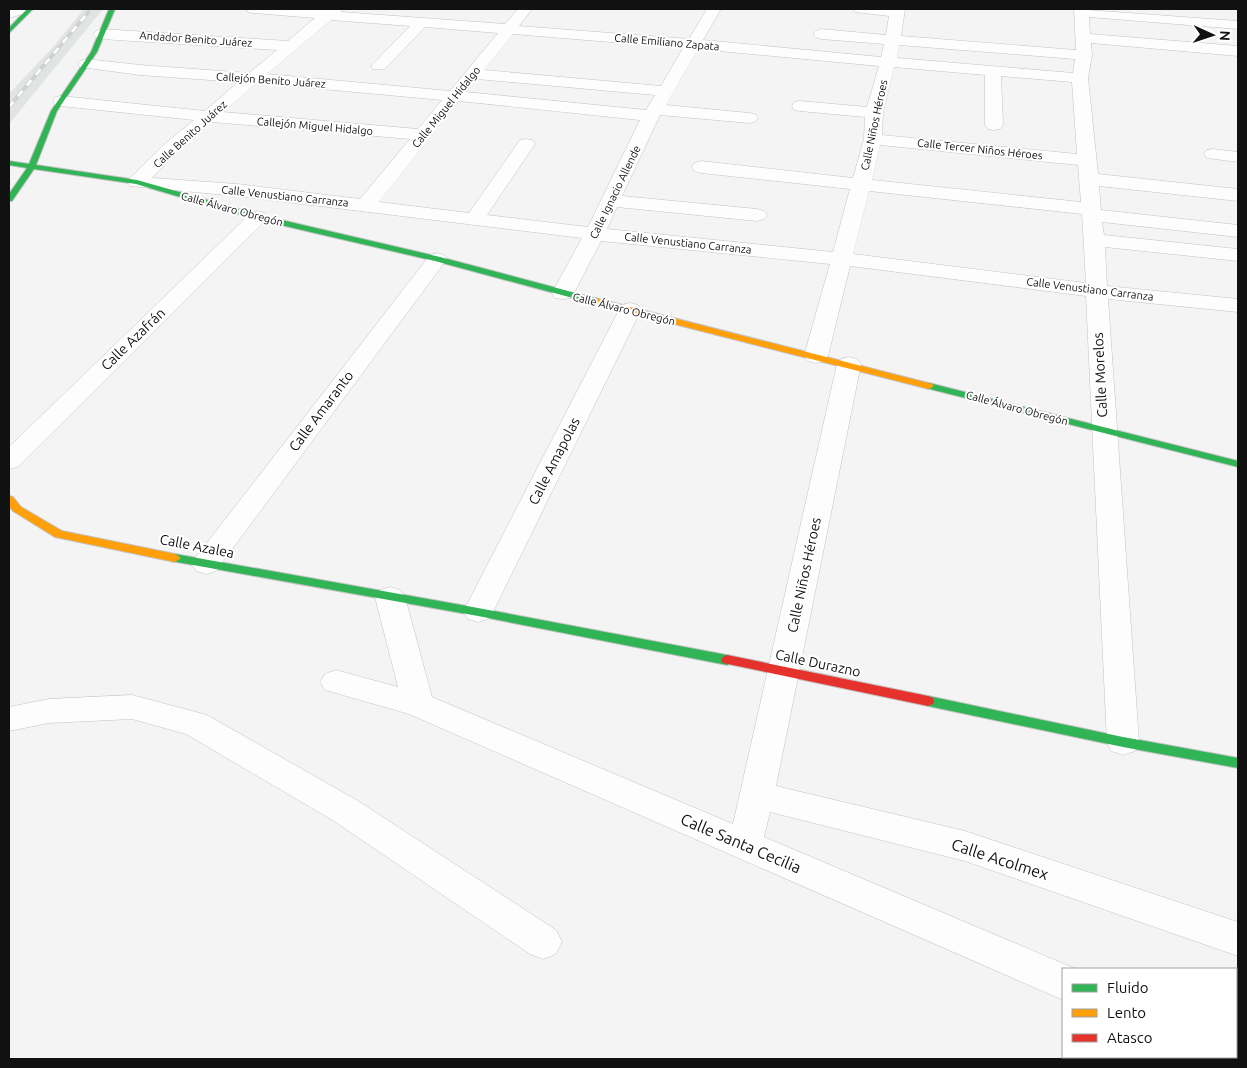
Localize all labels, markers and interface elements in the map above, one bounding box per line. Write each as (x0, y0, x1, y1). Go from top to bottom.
north arrow (1187, 10, 1237, 60)
street label: Andador Benito Juárez (139, 29, 253, 49)
text: N (1217, 30, 1233, 41)
street label: Calle Emiliano Zapata (614, 31, 720, 53)
street label: Calle Miguel Hidalgo (410, 64, 482, 150)
street label: Callejón Benito Juárez (216, 70, 326, 90)
street label: Calle Niños Héroes (859, 78, 890, 171)
street label: Calle Benito Juárez (151, 98, 229, 170)
street label: Callejón Miguel Hidalgo (256, 115, 374, 137)
street label: Calle Tercer Niños Héroes (917, 136, 1044, 162)
street label: Calle Ignacio Allende (587, 143, 643, 241)
street label: Calle Venustiano Carranza (221, 183, 349, 209)
street label: Calle Álvaro Obregón (180, 189, 285, 228)
street label: Calle Venustiano Carranza (624, 230, 752, 256)
street label: Calle Venustiano Carranza (1026, 275, 1154, 303)
street label: Calle Álvaro Obregón (572, 289, 677, 328)
street label: Calle Azafrán (98, 304, 168, 374)
street label: Calle Morelos (1090, 332, 1110, 418)
street label: Calle Amaranto (286, 368, 356, 454)
street label: Calle Álvaro Obregón (965, 388, 1070, 427)
street label: Calle Amapolas (525, 415, 583, 507)
street label: Calle Niños Héroes (784, 516, 824, 634)
street label: Calle Azalea (158, 531, 236, 561)
street label: Calle Durazno (774, 646, 862, 680)
street label: Calle Santa Cecilia (678, 809, 804, 877)
street label: Calle Acolmex (949, 835, 1051, 883)
legend (1062, 968, 1237, 1058)
text: Fluido (1107, 979, 1149, 996)
text: Lento (1107, 1004, 1146, 1021)
text: Atasco (1107, 1029, 1153, 1046)

